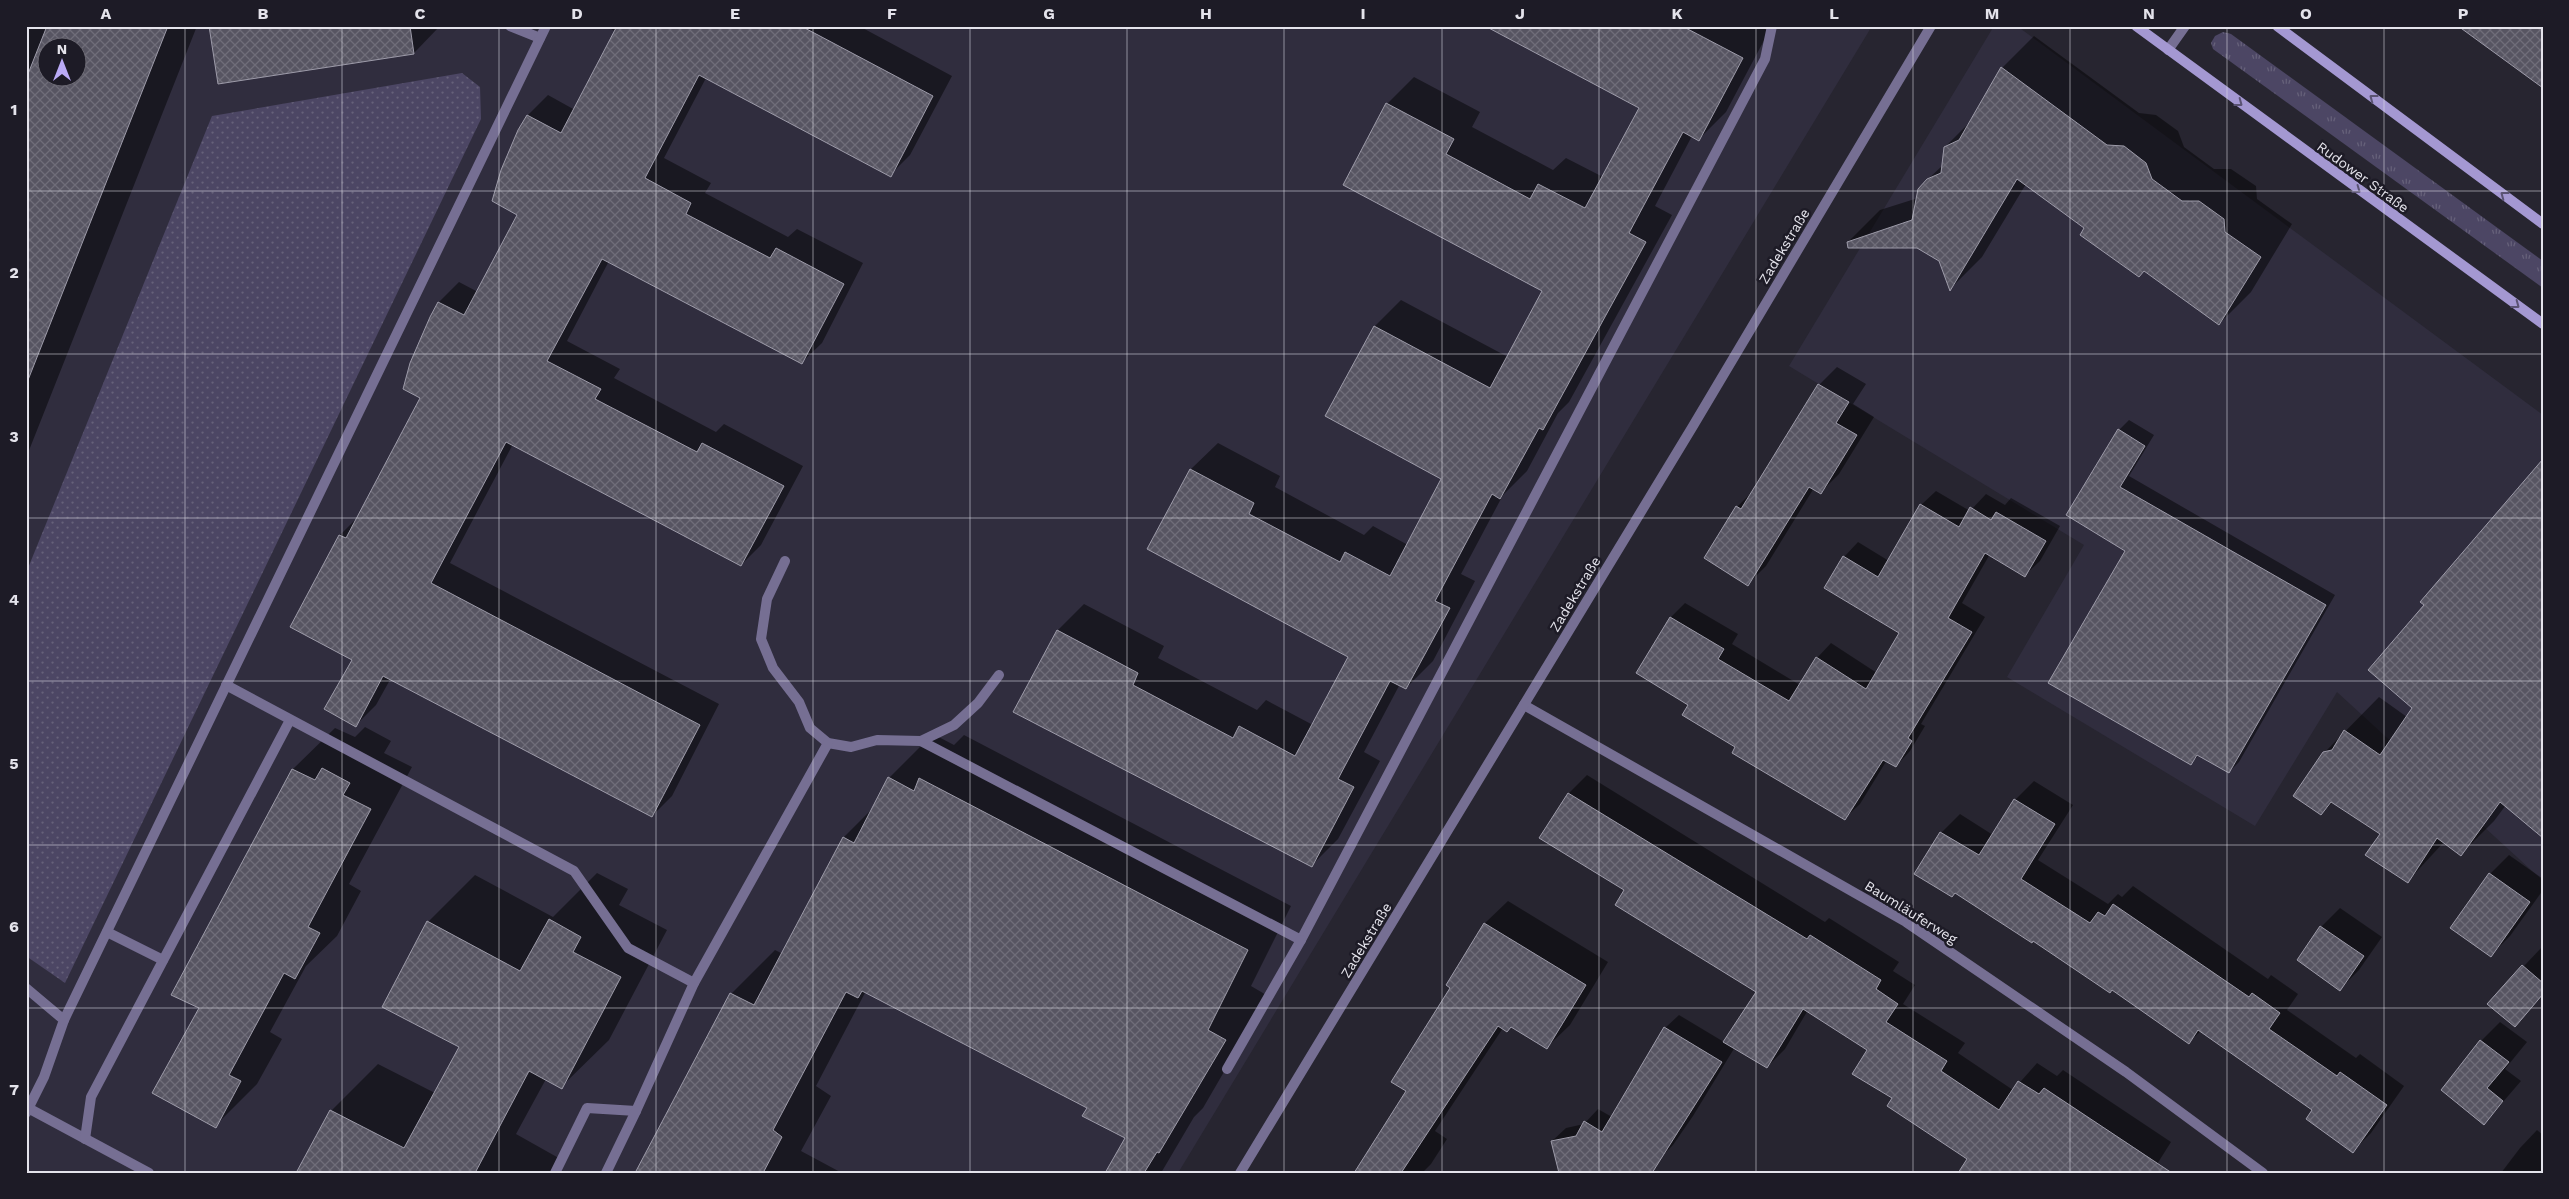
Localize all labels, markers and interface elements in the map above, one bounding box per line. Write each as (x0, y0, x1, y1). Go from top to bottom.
text: A (101, 4, 112, 23)
text: B (258, 4, 269, 23)
text: C (415, 4, 426, 23)
text: D (571, 4, 583, 23)
text: E (730, 4, 740, 23)
text: F (887, 4, 897, 23)
text: G (1043, 4, 1055, 23)
text: H (1200, 4, 1212, 23)
text: I (1360, 4, 1366, 23)
text: J (1515, 4, 1525, 23)
text: K (1671, 4, 1683, 23)
text: L (1829, 4, 1839, 23)
text: M (1985, 4, 1999, 23)
text: N (2143, 4, 2155, 23)
text: O (2300, 4, 2312, 23)
text: P (2458, 4, 2469, 23)
north arrow (38, 38, 88, 88)
text: N (57, 41, 67, 57)
one-way arrow (2369, 95, 2379, 104)
one-way arrow (2233, 97, 2242, 106)
text: 1 (11, 100, 17, 119)
street label: Rudower Straße (2314, 138, 2412, 216)
one-way arrow (2351, 184, 2361, 193)
one-way arrow (2500, 192, 2510, 201)
street label: Zadekstraße (1755, 206, 1813, 286)
text: 2 (9, 263, 19, 282)
one-way arrow (2510, 299, 2520, 308)
text: 3 (9, 427, 19, 446)
street label: Zadekstraße (1546, 554, 1604, 634)
text: 4 (9, 590, 19, 609)
text: 5 (9, 754, 19, 773)
street label: Baumläuferweg (1862, 877, 1961, 947)
street label: Zadekstraße (1337, 900, 1395, 980)
text: 6 (9, 917, 19, 936)
text: 7 (9, 1080, 19, 1099)

